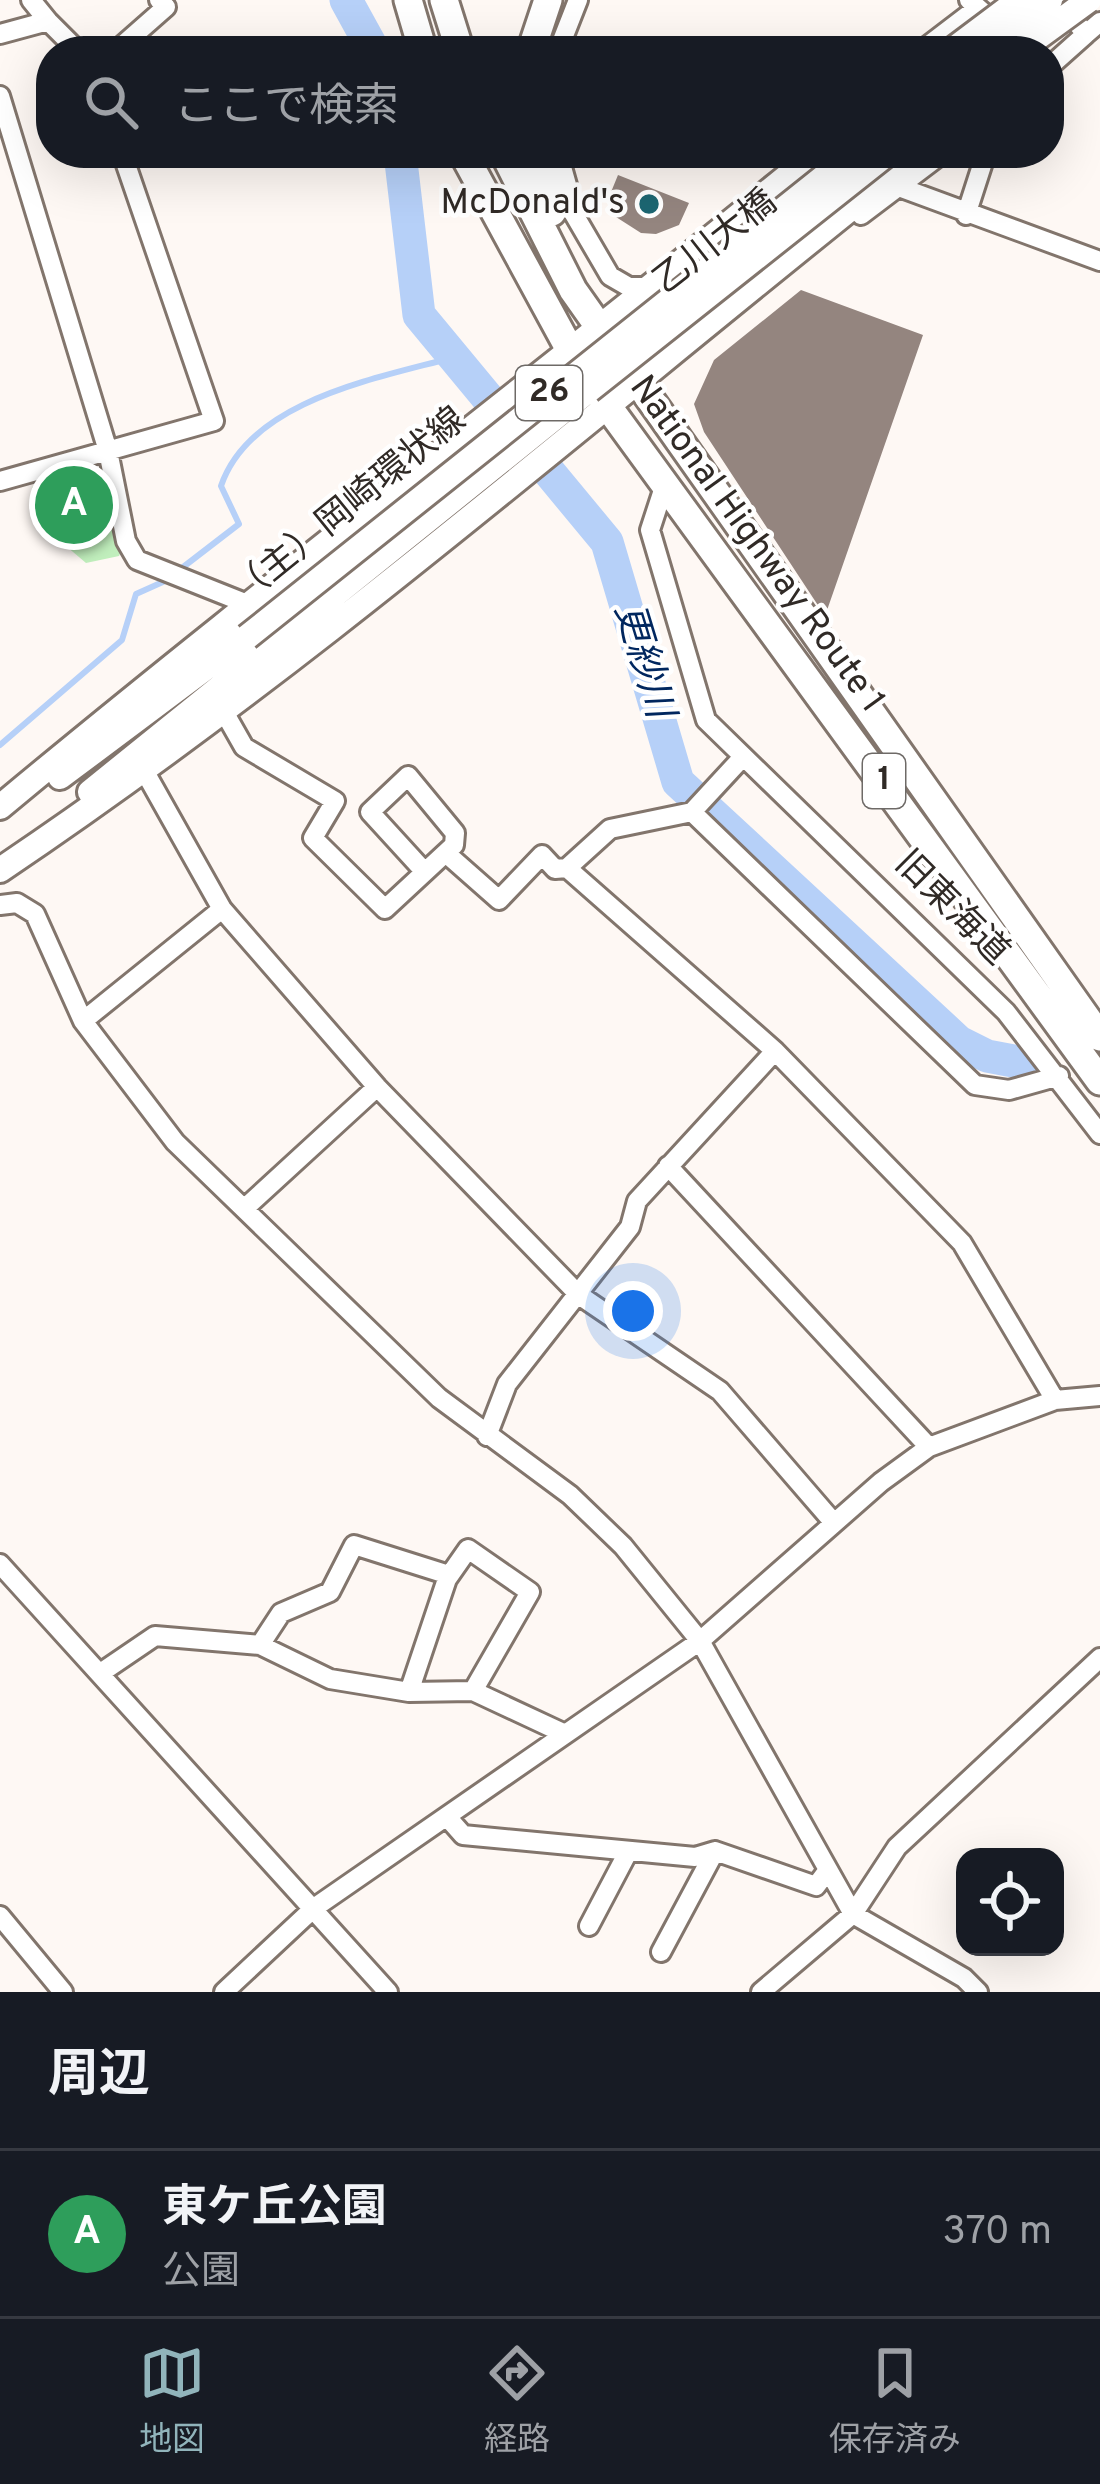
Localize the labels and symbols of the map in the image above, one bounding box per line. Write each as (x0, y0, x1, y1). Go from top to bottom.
place label: McDonald's (440, 181, 625, 227)
street label: 乙川大橋 (645, 181, 787, 305)
marker: McDonald's (636, 191, 662, 217)
road number: 26 (516, 366, 582, 420)
street label: National Highway Route 1 (618, 367, 894, 723)
street label: （主）岡崎環状線 (224, 398, 476, 616)
pin: A (35, 460, 113, 550)
water label: 更紗川 (601, 598, 684, 728)
road number: 1 (863, 754, 905, 808)
street label: 旧東海道 (884, 842, 1018, 976)
your location (603, 1281, 663, 1341)

